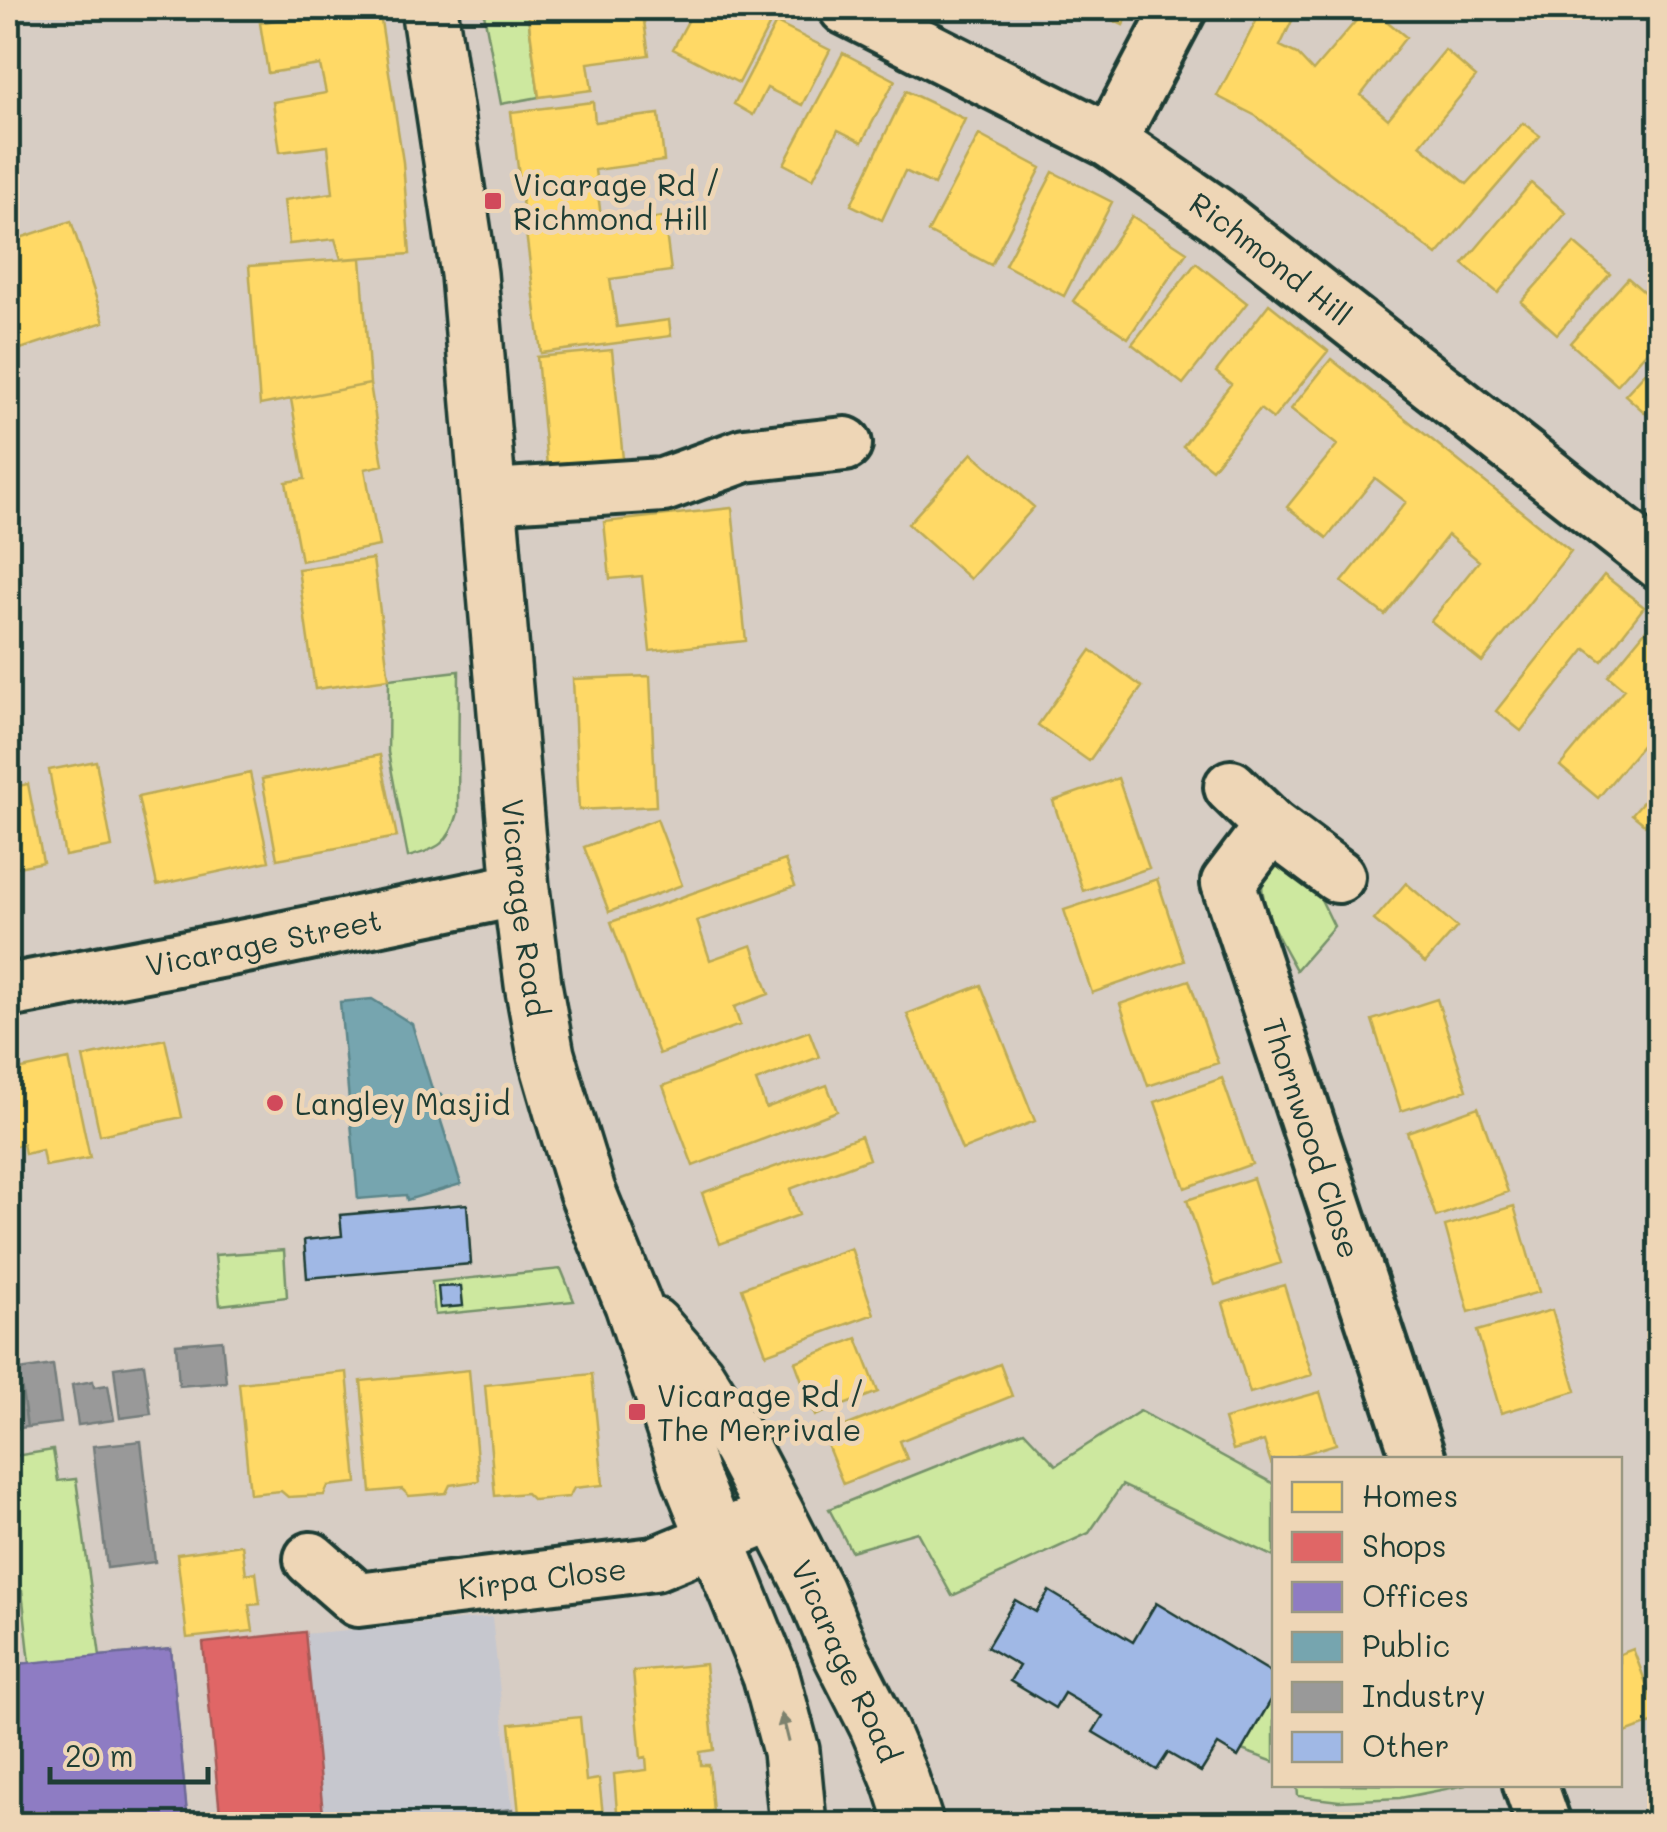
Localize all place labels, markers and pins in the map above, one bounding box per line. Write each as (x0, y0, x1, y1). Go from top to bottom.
place label: Vicarage Rd / Richmond Hill (513, 164, 721, 238)
marker: Vicarage Rd / Richmond Hill (482, 190, 504, 212)
place label: Langley Masjid (295, 1083, 510, 1123)
marker: Langley Masjid (264, 1092, 286, 1114)
place label: Vicarage Rd / The Merrivale (657, 1375, 865, 1449)
marker: Vicarage Rd / The Merrivale (626, 1401, 648, 1423)

